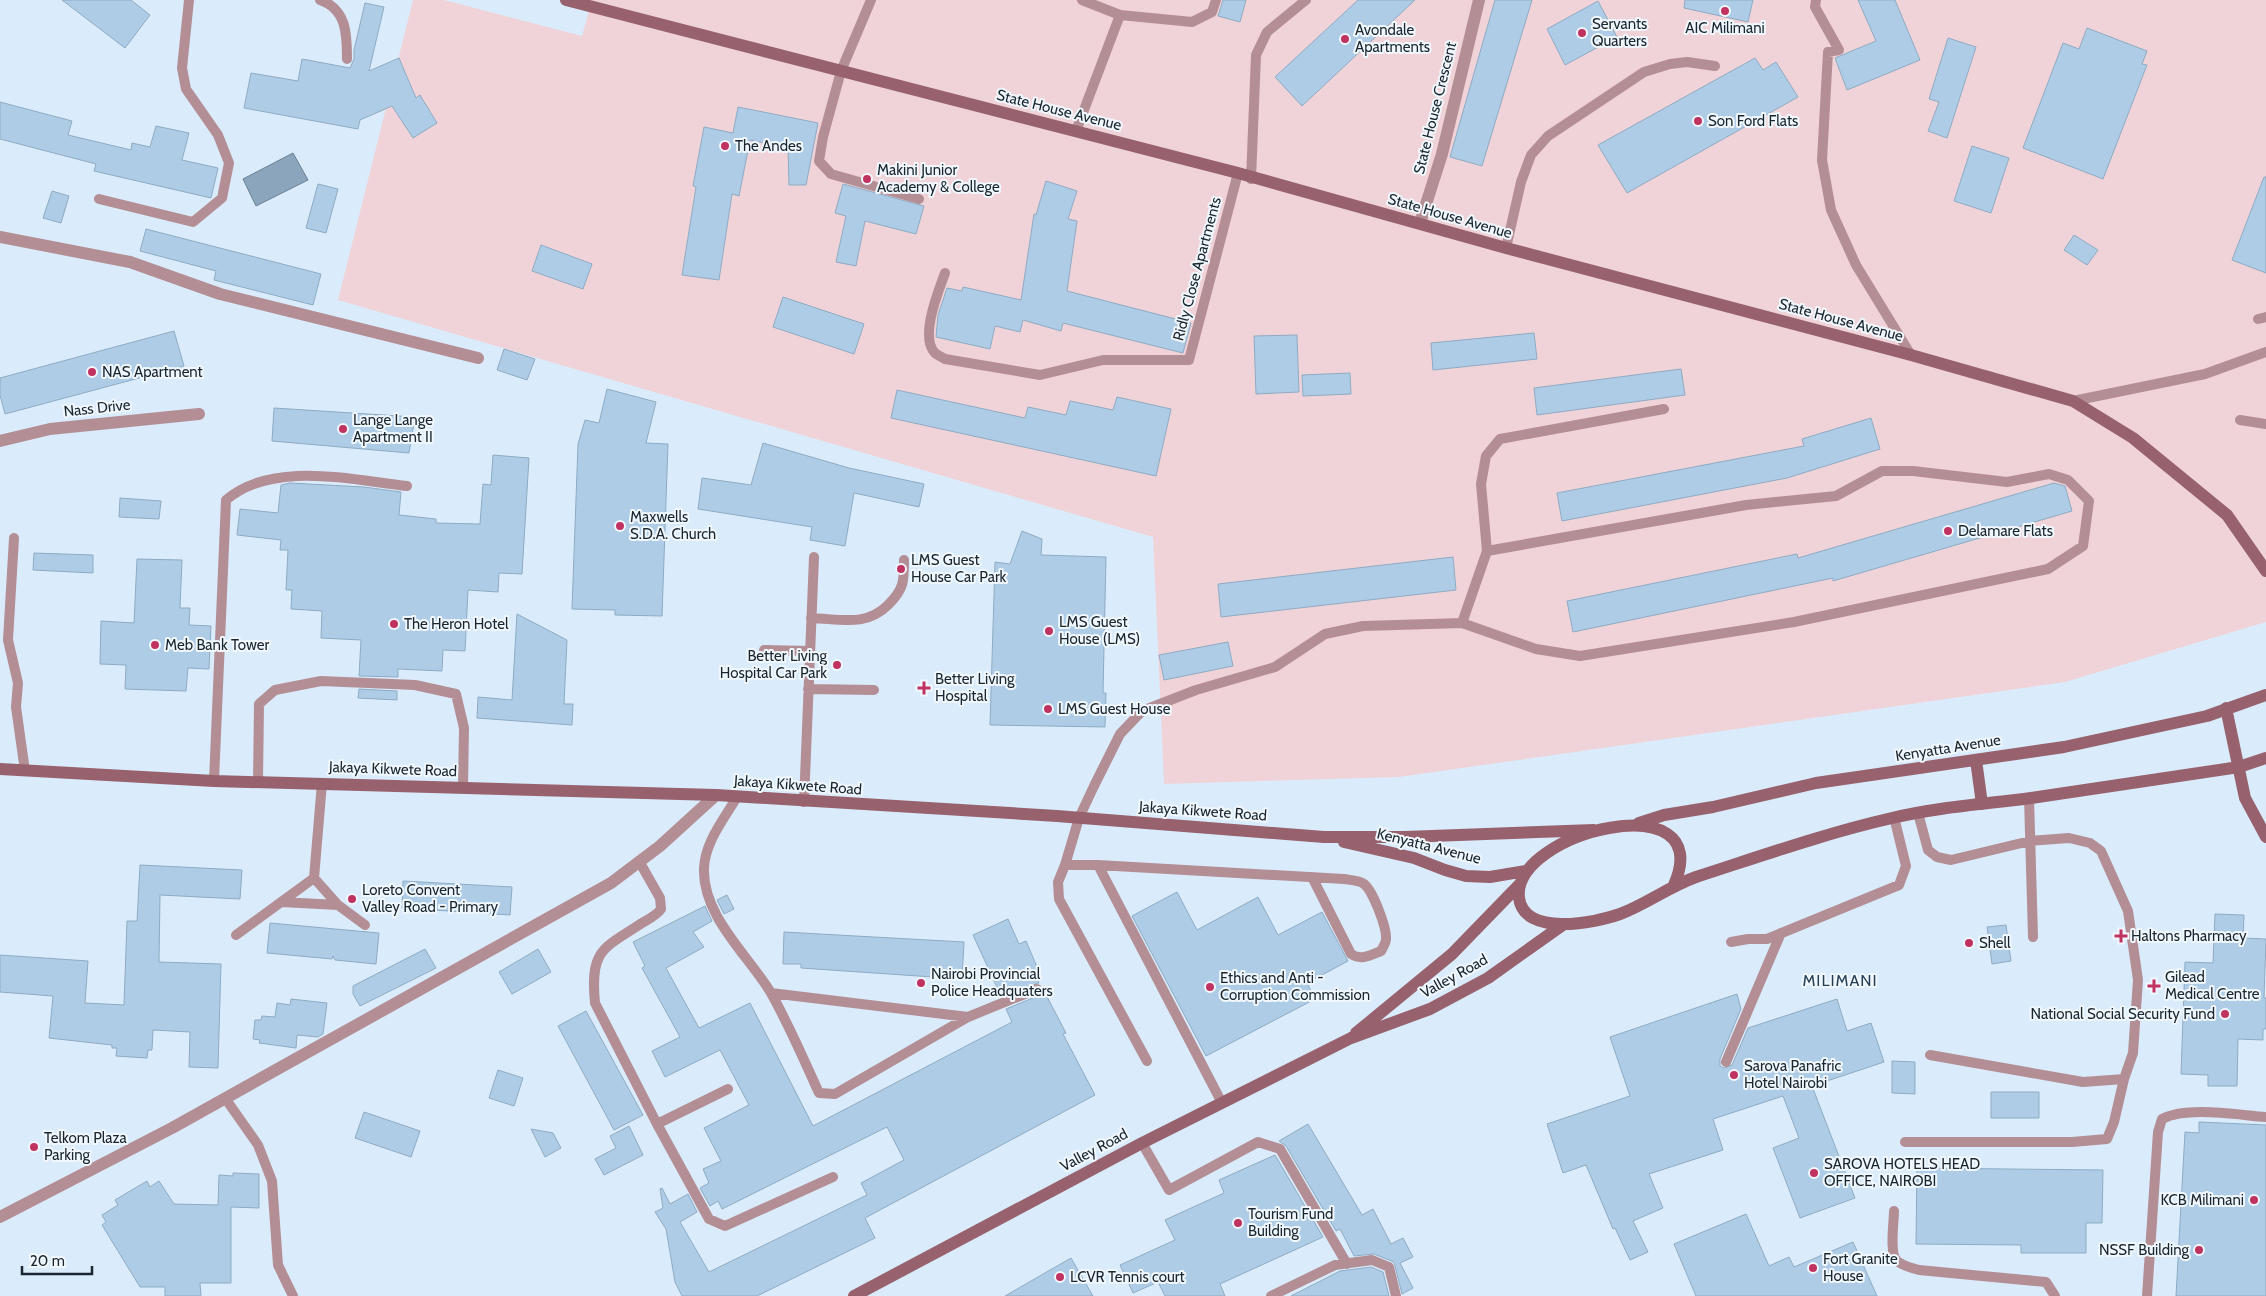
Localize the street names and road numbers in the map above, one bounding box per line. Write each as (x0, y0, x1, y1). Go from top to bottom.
street label: State House Crescent (1410, 40, 1460, 176)
street label: State House Avenue (995, 86, 1124, 134)
street label: State House Avenue (1386, 190, 1514, 242)
street label: Ridly Close Apartments (1169, 195, 1225, 343)
street label: State House Avenue (1777, 295, 1905, 345)
street label: Nass Drive (63, 396, 132, 420)
street label: Kenyatta Avenue (1894, 731, 2002, 765)
street label: Jakaya Kikwete Road (328, 758, 457, 780)
street label: Jakaya Kikwete Road (732, 771, 863, 798)
street label: Jakaya Kikwete Road (1137, 797, 1268, 824)
street label: Kenyatta Avenue (1375, 824, 1483, 868)
street label: Valley Road (1417, 950, 1491, 1002)
street label: Valley Road (1057, 1125, 1131, 1175)

